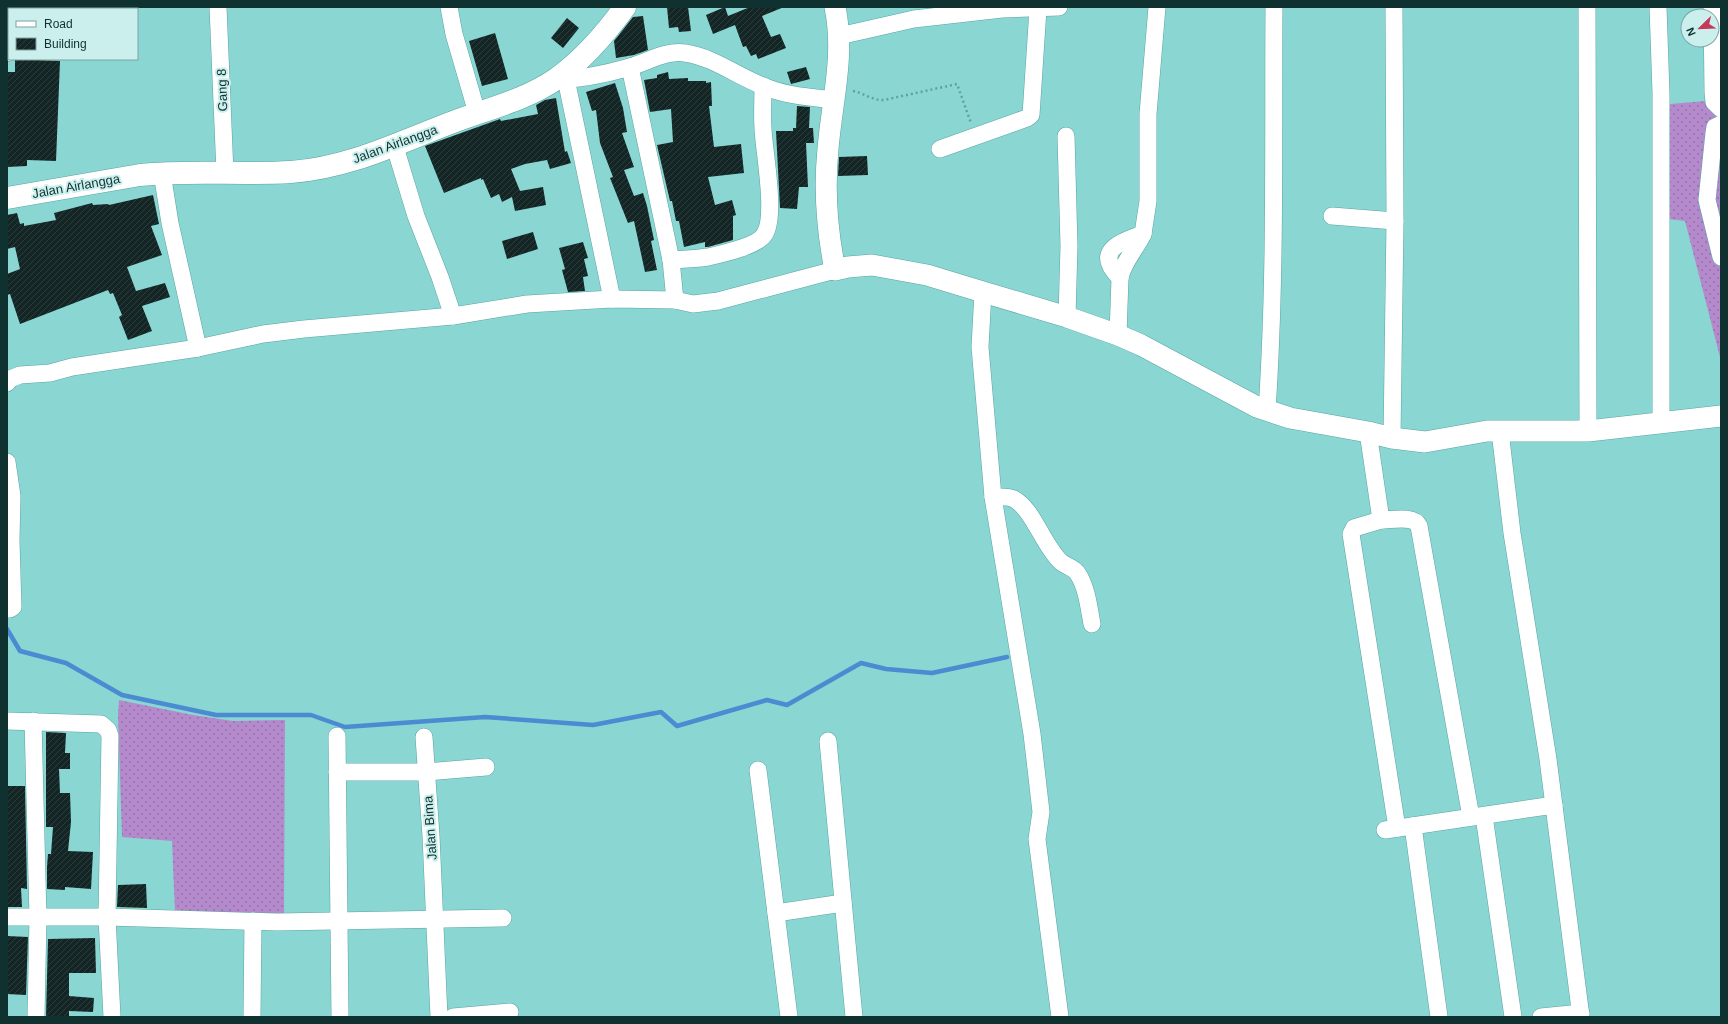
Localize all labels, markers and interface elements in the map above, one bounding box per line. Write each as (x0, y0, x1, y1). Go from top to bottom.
legend (8, 8, 138, 60)
north arrow (1680, 8, 1720, 48)
text: Road (44, 17, 73, 31)
text: N (1684, 26, 1698, 38)
text: Building (44, 37, 87, 51)
street label: Gang 8 (214, 68, 230, 112)
street label: Jalan Airlangga (351, 121, 440, 166)
street label: Jalan Airlangga (31, 171, 122, 201)
street label: Jalan Bima (420, 795, 440, 861)

